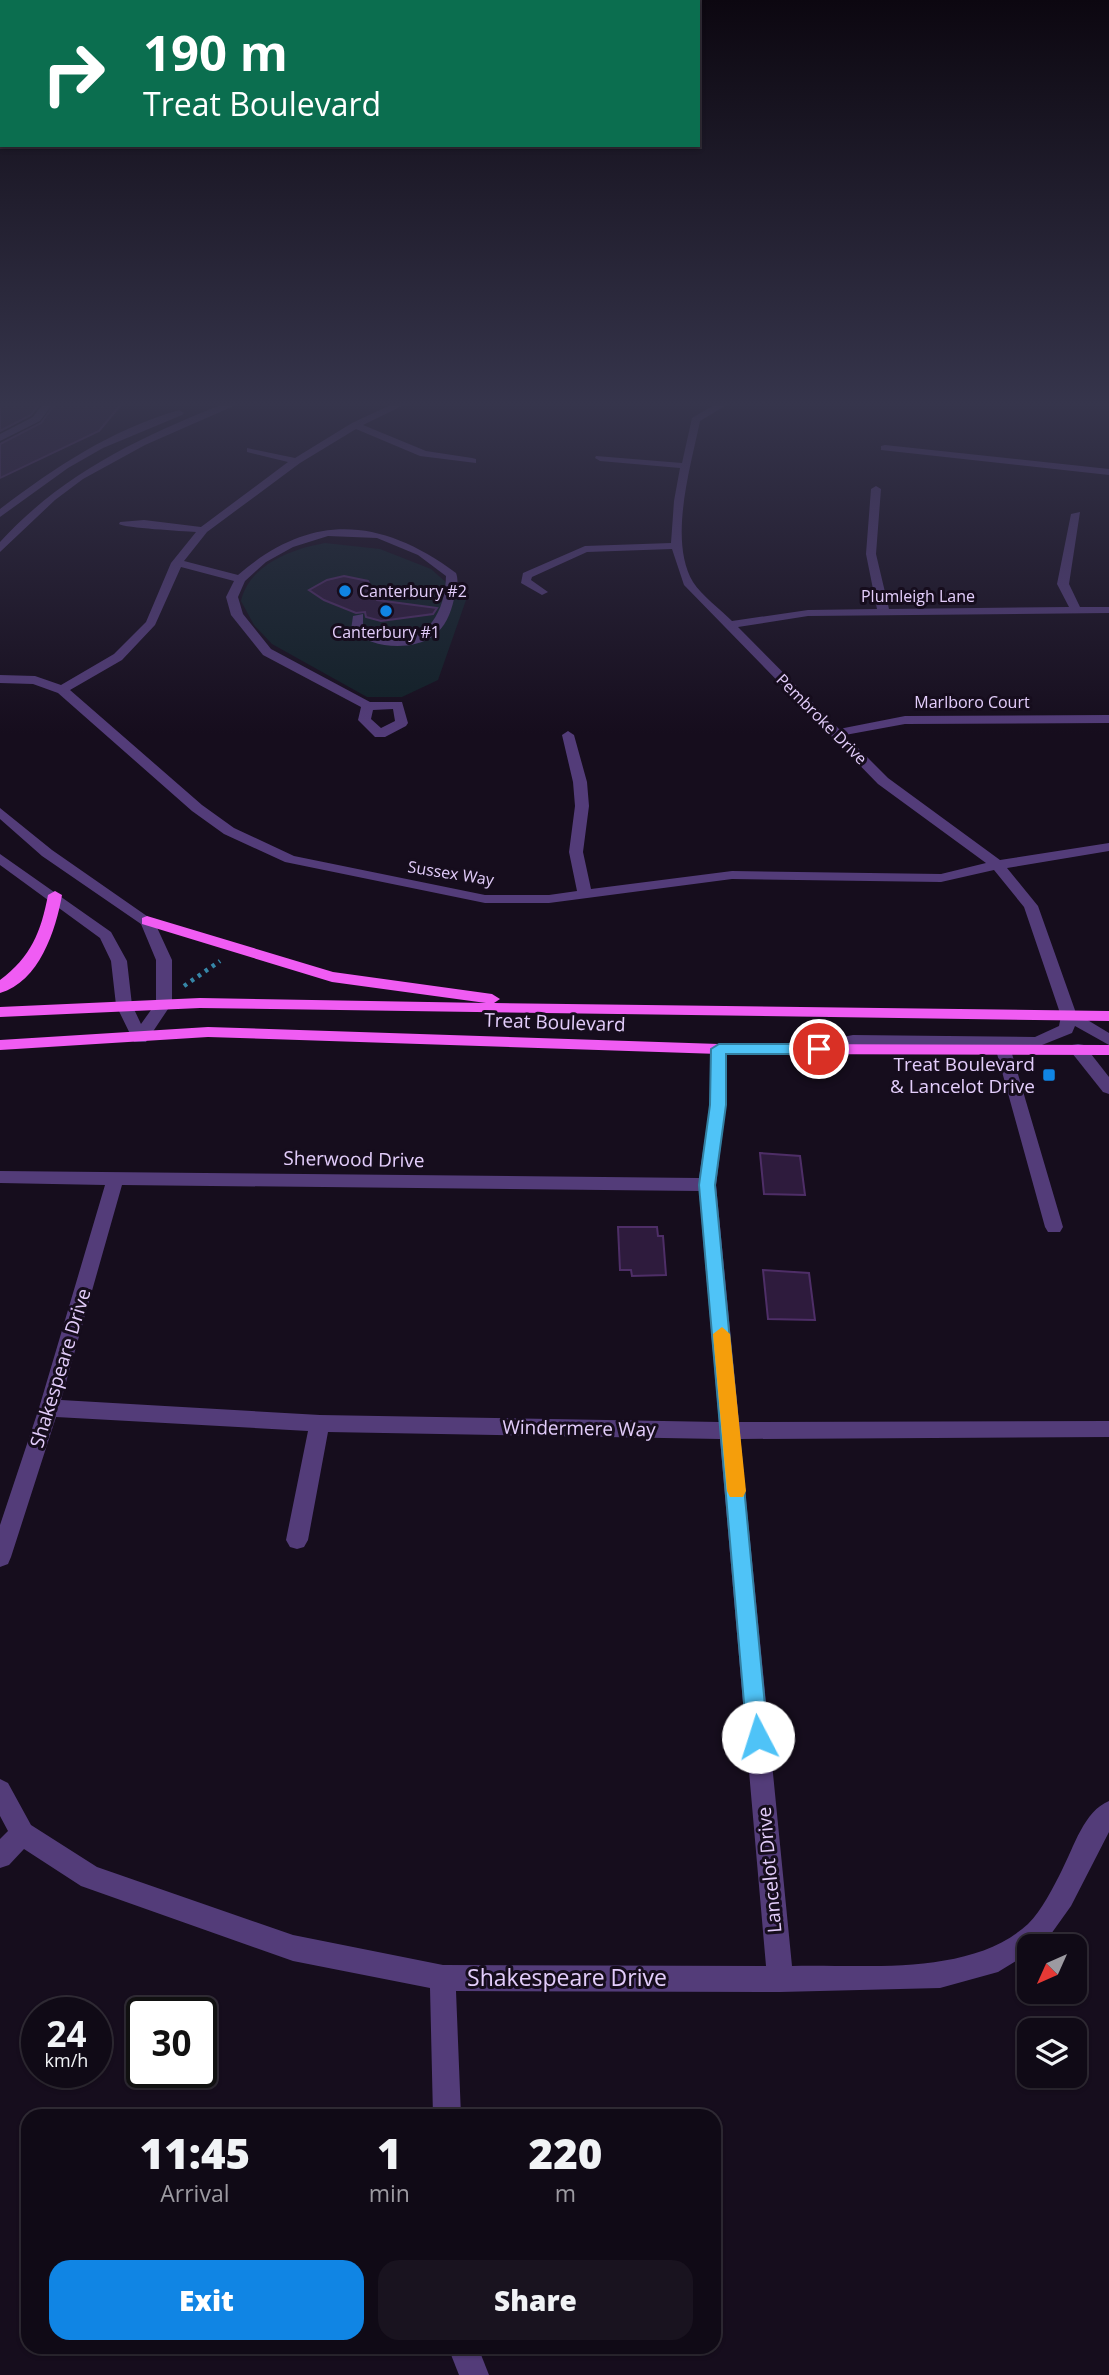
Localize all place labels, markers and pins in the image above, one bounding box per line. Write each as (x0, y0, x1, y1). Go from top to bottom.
place label: Canterbury #2 (359, 580, 467, 602)
marker: Canterbury #2 (337, 583, 353, 599)
marker: Canterbury #1 (378, 603, 394, 619)
place label: Canterbury #1 (332, 621, 440, 643)
pin (789, 1019, 849, 1079)
place label: Treat Boulevard & Lancelot Drive (890, 1051, 1035, 1099)
marker: Treat Boulevard & Lancelot Drive (1041, 1067, 1057, 1083)

